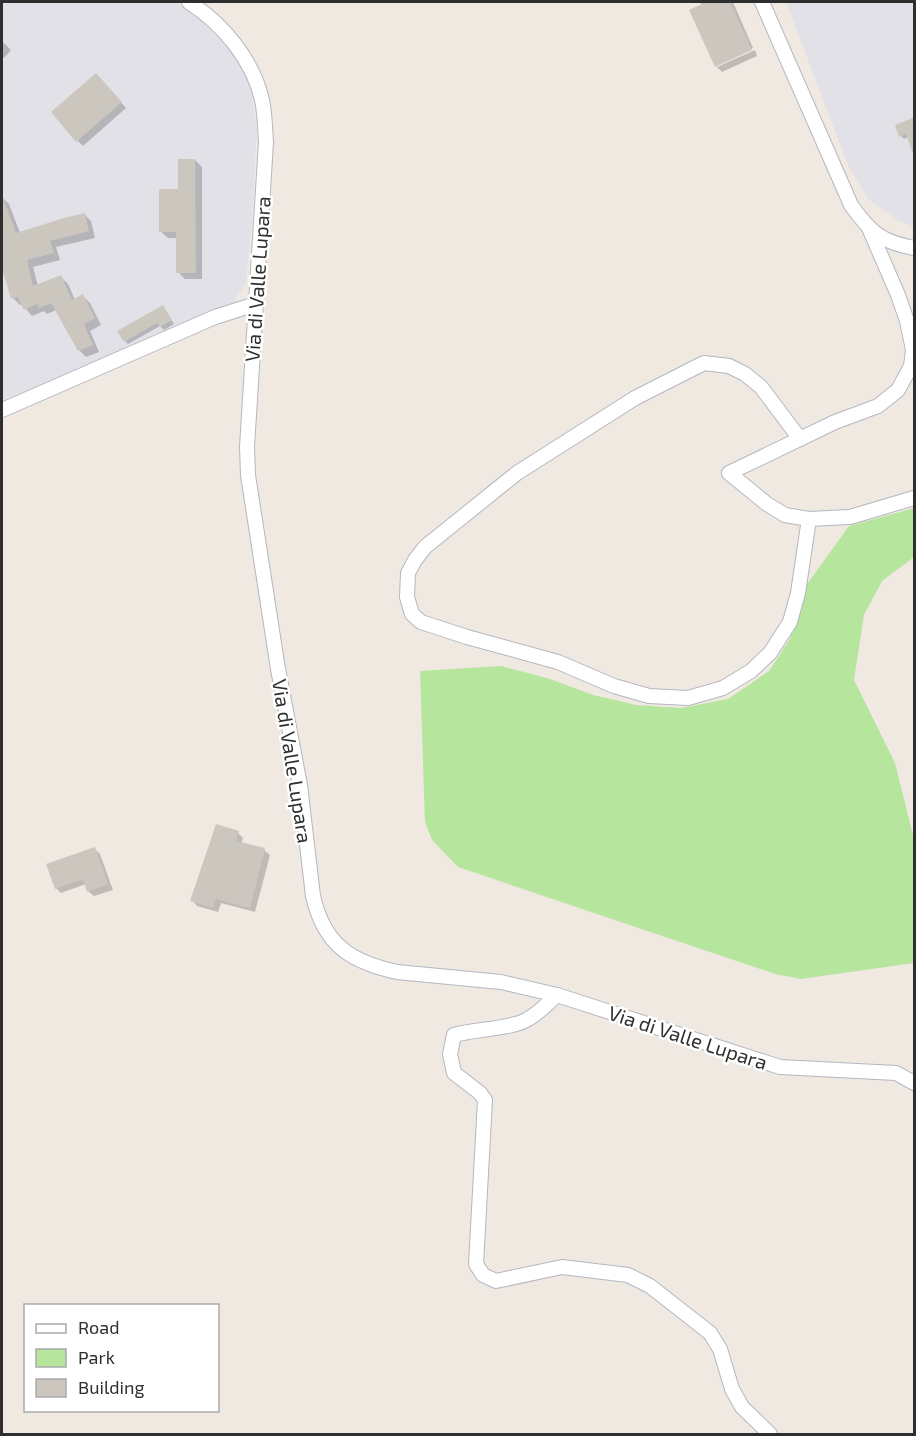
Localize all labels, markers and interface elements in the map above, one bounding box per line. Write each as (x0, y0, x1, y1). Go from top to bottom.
street label: Via di Valle Lupara (239, 195, 275, 363)
street label: Via di Valle Lupara (268, 677, 318, 845)
street label: Via di Valle Lupara (605, 1000, 771, 1074)
legend (24, 1304, 219, 1412)
text: Road (78, 1316, 119, 1338)
text: Park (78, 1346, 115, 1368)
text: Building (78, 1376, 145, 1398)

